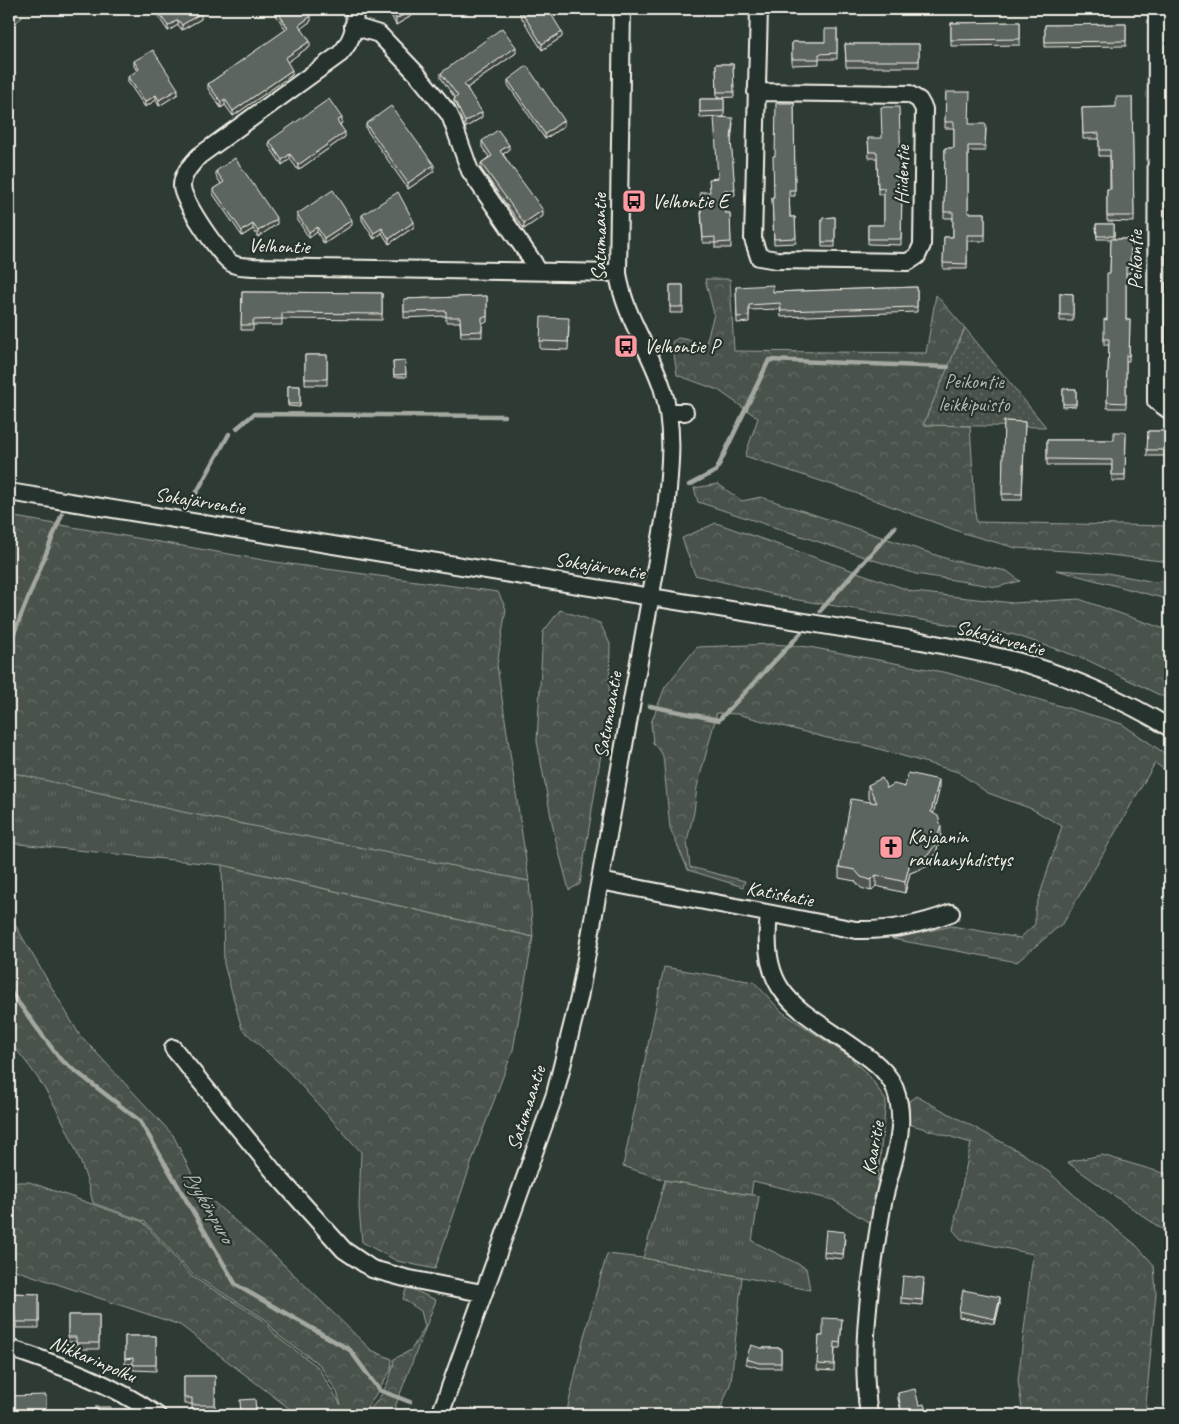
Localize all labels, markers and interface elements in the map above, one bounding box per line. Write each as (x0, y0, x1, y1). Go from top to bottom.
street label: Hiidentie (889, 144, 915, 205)
bus stop icon: Velhontie E (621, 188, 647, 214)
place label: Velhontie E (652, 189, 731, 214)
street label: Satumaantie (587, 192, 612, 281)
street label: Peikontie (1123, 229, 1148, 290)
street label: Velhontie (248, 232, 312, 260)
bus stop icon: Velhontie P (613, 333, 639, 359)
place label: Velhontie P (644, 334, 722, 359)
park label: Peikontie leikkipuisto (939, 369, 1010, 417)
street label: Sokajärventie (153, 482, 248, 521)
street label: Sokajärventie (553, 547, 648, 586)
street label: Sokajärventie (953, 614, 1049, 662)
street label: Satumaantie (588, 668, 628, 760)
place label: Kajaanin rauhanyhdistys (908, 824, 1014, 872)
church icon: Kajaanin rauhanyhdistys (878, 834, 904, 860)
street label: Katiskatie (744, 875, 817, 913)
street label: Satumaantie (501, 1061, 552, 1153)
street label: Kaaritie (856, 1118, 890, 1177)
water label: Pyykönpuro (178, 1165, 242, 1250)
street label: Nikkarinpolku (46, 1330, 141, 1389)

